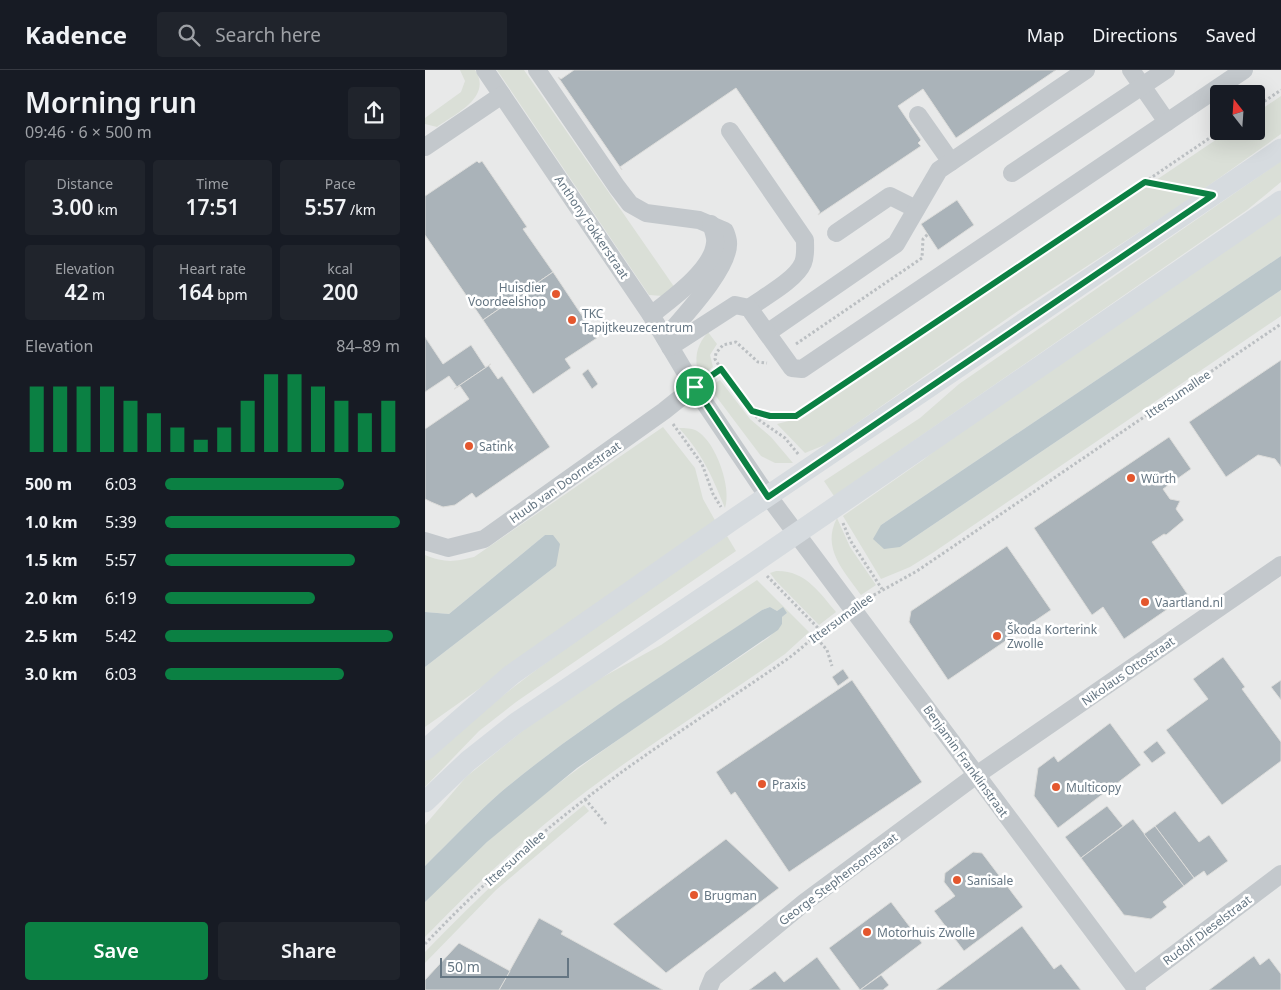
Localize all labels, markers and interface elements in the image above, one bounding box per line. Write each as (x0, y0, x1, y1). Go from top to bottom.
search box (157, 12, 507, 57)
text: Kadence (25, 18, 127, 51)
icon: search (175, 21, 203, 49)
text: Search here (215, 22, 321, 48)
text: Map (1027, 23, 1064, 47)
text: Directions (1092, 23, 1178, 47)
text: Saved (1206, 23, 1256, 47)
text: Morning run (25, 83, 197, 121)
north arrow (1210, 85, 1265, 140)
map controls (1210, 85, 1265, 140)
button: share (348, 87, 400, 139)
text: 09:46 · 6 × 500 m (25, 121, 152, 143)
street label: Anthony Fokkerstraat (551, 172, 633, 283)
text: Distance (56, 174, 113, 193)
text: Time (196, 174, 229, 193)
text: Pace (325, 174, 356, 193)
text: 3.00 (52, 193, 94, 221)
text: 17:51 (186, 193, 239, 221)
text: 5:57 (305, 193, 346, 221)
text: km (94, 200, 118, 219)
text: /km (346, 200, 376, 219)
text: Elevation (55, 259, 115, 278)
text: Heart rate (179, 259, 246, 278)
text: kcal (327, 259, 353, 278)
text: 42 (64, 278, 88, 306)
text: 164 (177, 278, 214, 306)
text: 200 (322, 278, 358, 306)
place label: Huisdier Voordeelshop (468, 279, 546, 310)
text: m (88, 285, 105, 304)
text: bpm (214, 285, 247, 304)
marker: Huisdier Voordeelshop (550, 288, 562, 300)
place label: TKC Tapijtkeuzecentrum (582, 305, 693, 336)
marker: TKC Tapijtkeuzecentrum (566, 314, 578, 326)
text: Elevation (25, 335, 93, 357)
text: 84–89 m (336, 335, 400, 357)
pin (674, 366, 716, 408)
street label: Ittersumallee (1142, 366, 1214, 422)
icon: arrive (681, 373, 709, 401)
street label: Huub van Doornestraat (506, 437, 625, 527)
place label: Satink (479, 438, 514, 455)
marker: Satink (463, 440, 475, 452)
place label: Würth (1141, 470, 1176, 487)
marker: Würth (1125, 472, 1137, 484)
text: 500 m (25, 473, 72, 495)
text: 6:03 (105, 473, 137, 495)
text: 1.0 km (25, 511, 77, 533)
text: 5:39 (105, 511, 137, 533)
text: 1.5 km (25, 549, 77, 571)
text: 5:57 (105, 549, 137, 571)
text: 2.0 km (25, 587, 77, 609)
text: 6:19 (105, 587, 137, 609)
street label: Ittersumallee (806, 589, 877, 647)
place label: Vaartland.nl (1155, 594, 1223, 611)
marker: Vaartland.nl (1139, 596, 1151, 608)
place label: Škoda Korterink Zwolle (1007, 621, 1098, 652)
text: 2.5 km (25, 625, 77, 647)
text: 5:42 (105, 625, 137, 647)
marker: Škoda Korterink Zwolle (991, 630, 1003, 642)
street label: Nikolaus Ottostraat (1078, 632, 1178, 709)
text: 3.0 km (25, 663, 77, 685)
text: 6:03 (105, 663, 137, 685)
street label: Benjamin Franklinstraat (920, 702, 1013, 821)
place label: Praxis (772, 776, 806, 793)
marker: Praxis (756, 778, 768, 790)
place label: Multicopy (1066, 779, 1122, 796)
marker: Multicopy (1050, 781, 1062, 793)
street label: Ittersumallee (481, 826, 549, 890)
street label: George Stephensonstraat (775, 828, 901, 929)
place label: Sanisale (967, 872, 1013, 889)
marker: Sanisale (951, 874, 963, 886)
place label: Brugman (704, 887, 757, 904)
marker: Brugman (688, 889, 700, 901)
street label: Rudolf Dieselstraat (1159, 891, 1255, 969)
button: Save (25, 922, 208, 980)
button: Share (218, 922, 400, 980)
place label: Motorhuis Zwolle (877, 924, 975, 941)
marker: Motorhuis Zwolle (861, 926, 873, 938)
scale bar (440, 955, 569, 978)
text: 50 m (447, 957, 480, 976)

